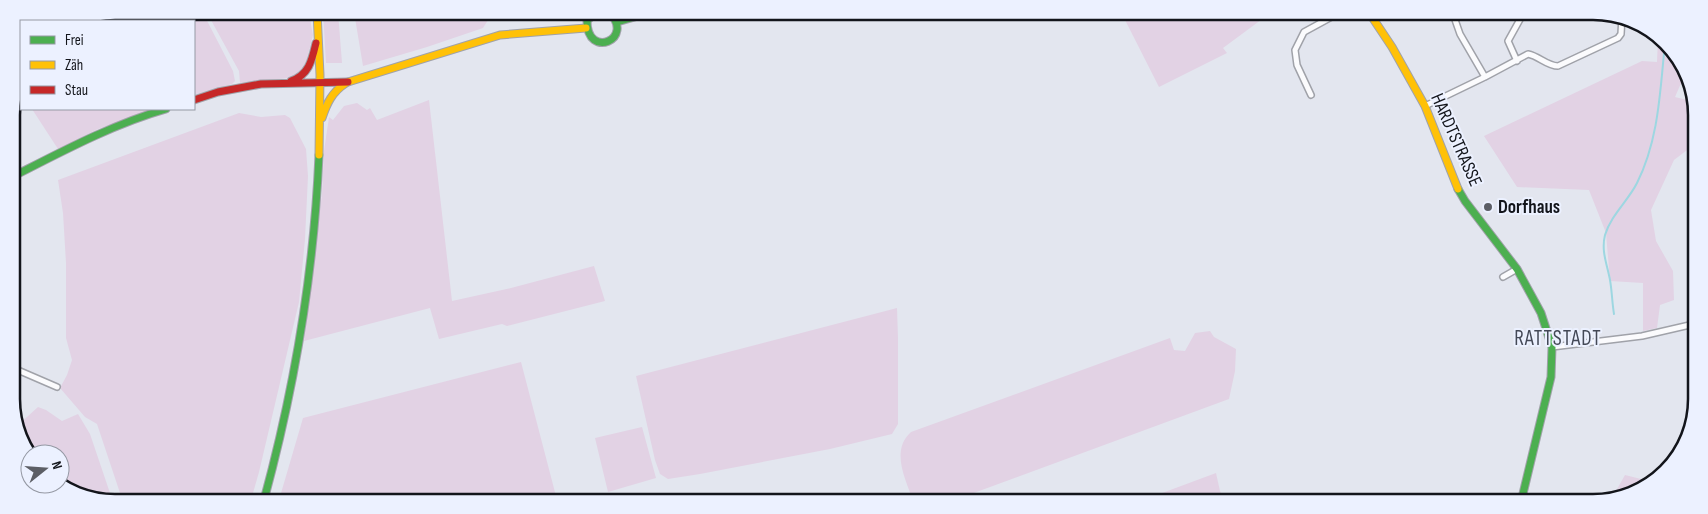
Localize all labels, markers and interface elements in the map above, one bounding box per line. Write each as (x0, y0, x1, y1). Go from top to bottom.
legend (20, 20, 195, 110)
text: Frei (65, 31, 84, 50)
text: Zäh (65, 56, 83, 75)
text: Stau (65, 81, 88, 100)
street label: HARDTSTRASSE (1425, 90, 1487, 190)
place label: Dorfhaus (1498, 196, 1560, 219)
marker: Dorfhaus (1482, 201, 1494, 213)
district label: RATTSTADT (1514, 326, 1602, 351)
north arrow (20, 444, 70, 494)
text: N (48, 459, 66, 471)

